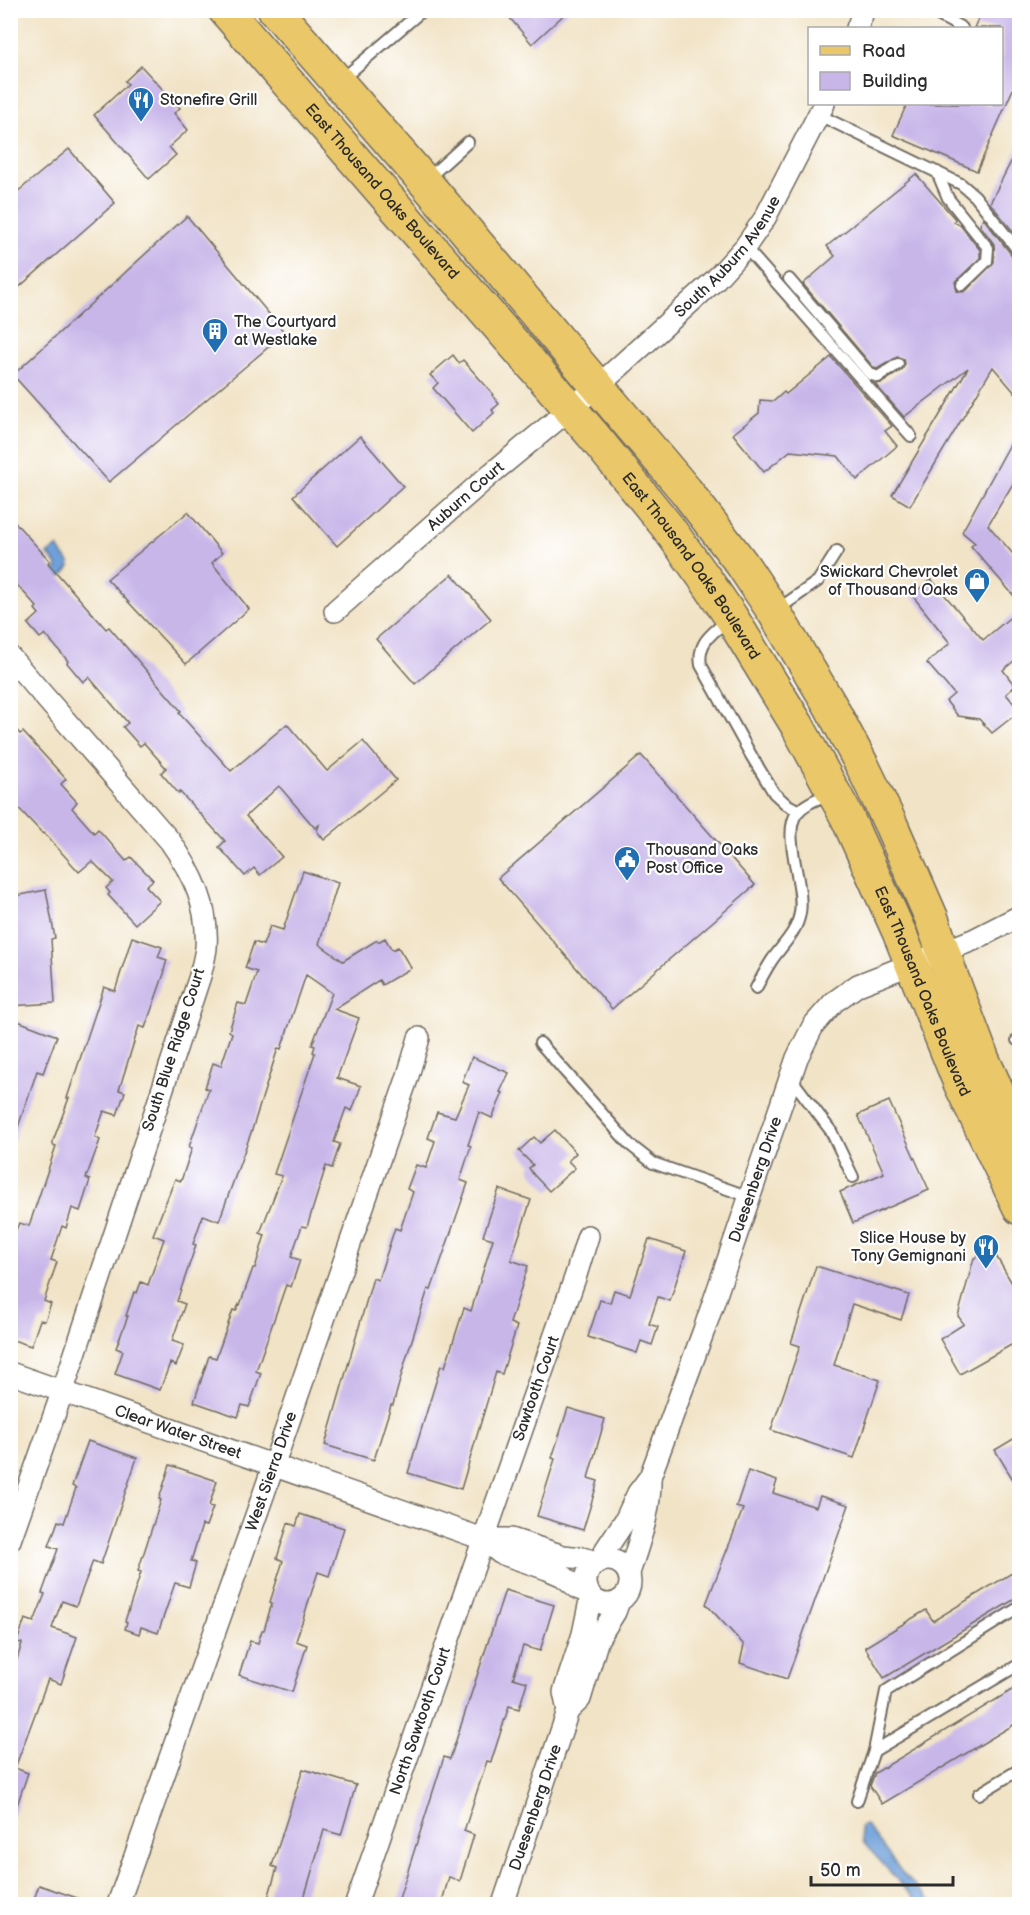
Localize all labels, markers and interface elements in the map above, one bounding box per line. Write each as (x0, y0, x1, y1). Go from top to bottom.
legend (808, 27, 1003, 105)
text: Road (862, 41, 906, 62)
text: Building (862, 71, 928, 92)
restaurant icon: Stonefire Grill (126, 85, 156, 123)
place label: Stonefire Grill (160, 91, 257, 110)
street label: East Thousand Oaks Boulevard (301, 100, 463, 283)
street label: South Auburn Avenue (670, 192, 785, 322)
place label: The Courtyard at Westlake (234, 313, 336, 350)
building icon: The Courtyard at Westlake (200, 316, 230, 354)
street label: Auburn Court (424, 458, 508, 535)
street label: East Thousand Oaks Boulevard (618, 469, 764, 663)
place label: Swickard Chevrolet of Thousand Oaks (820, 563, 958, 600)
shop icon: Swickard Chevrolet of Thousand Oaks (962, 566, 992, 604)
place label: Thousand Oaks Post Office (646, 841, 758, 878)
public building icon: Thousand Oaks Post Office (612, 844, 642, 882)
street label: East Thousand Oaks Boulevard (870, 883, 975, 1100)
street label: South Blue Ridge Court (139, 966, 209, 1134)
street label: Duesenberg Drive (725, 1114, 786, 1245)
place label: Slice House by Tony Gemignani (851, 1229, 967, 1266)
restaurant icon: Slice House by Tony Gemignani (971, 1232, 1001, 1270)
street label: Sawtooth Court (509, 1333, 563, 1444)
street label: Clear Water Street (112, 1401, 244, 1463)
street label: West Sierra Drive (242, 1409, 301, 1534)
street label: North Sawtooth Court (386, 1645, 455, 1797)
street label: Duesenberg Drive (506, 1741, 566, 1873)
scale bar (811, 1849, 954, 1887)
text: 50 m (820, 1860, 861, 1881)

